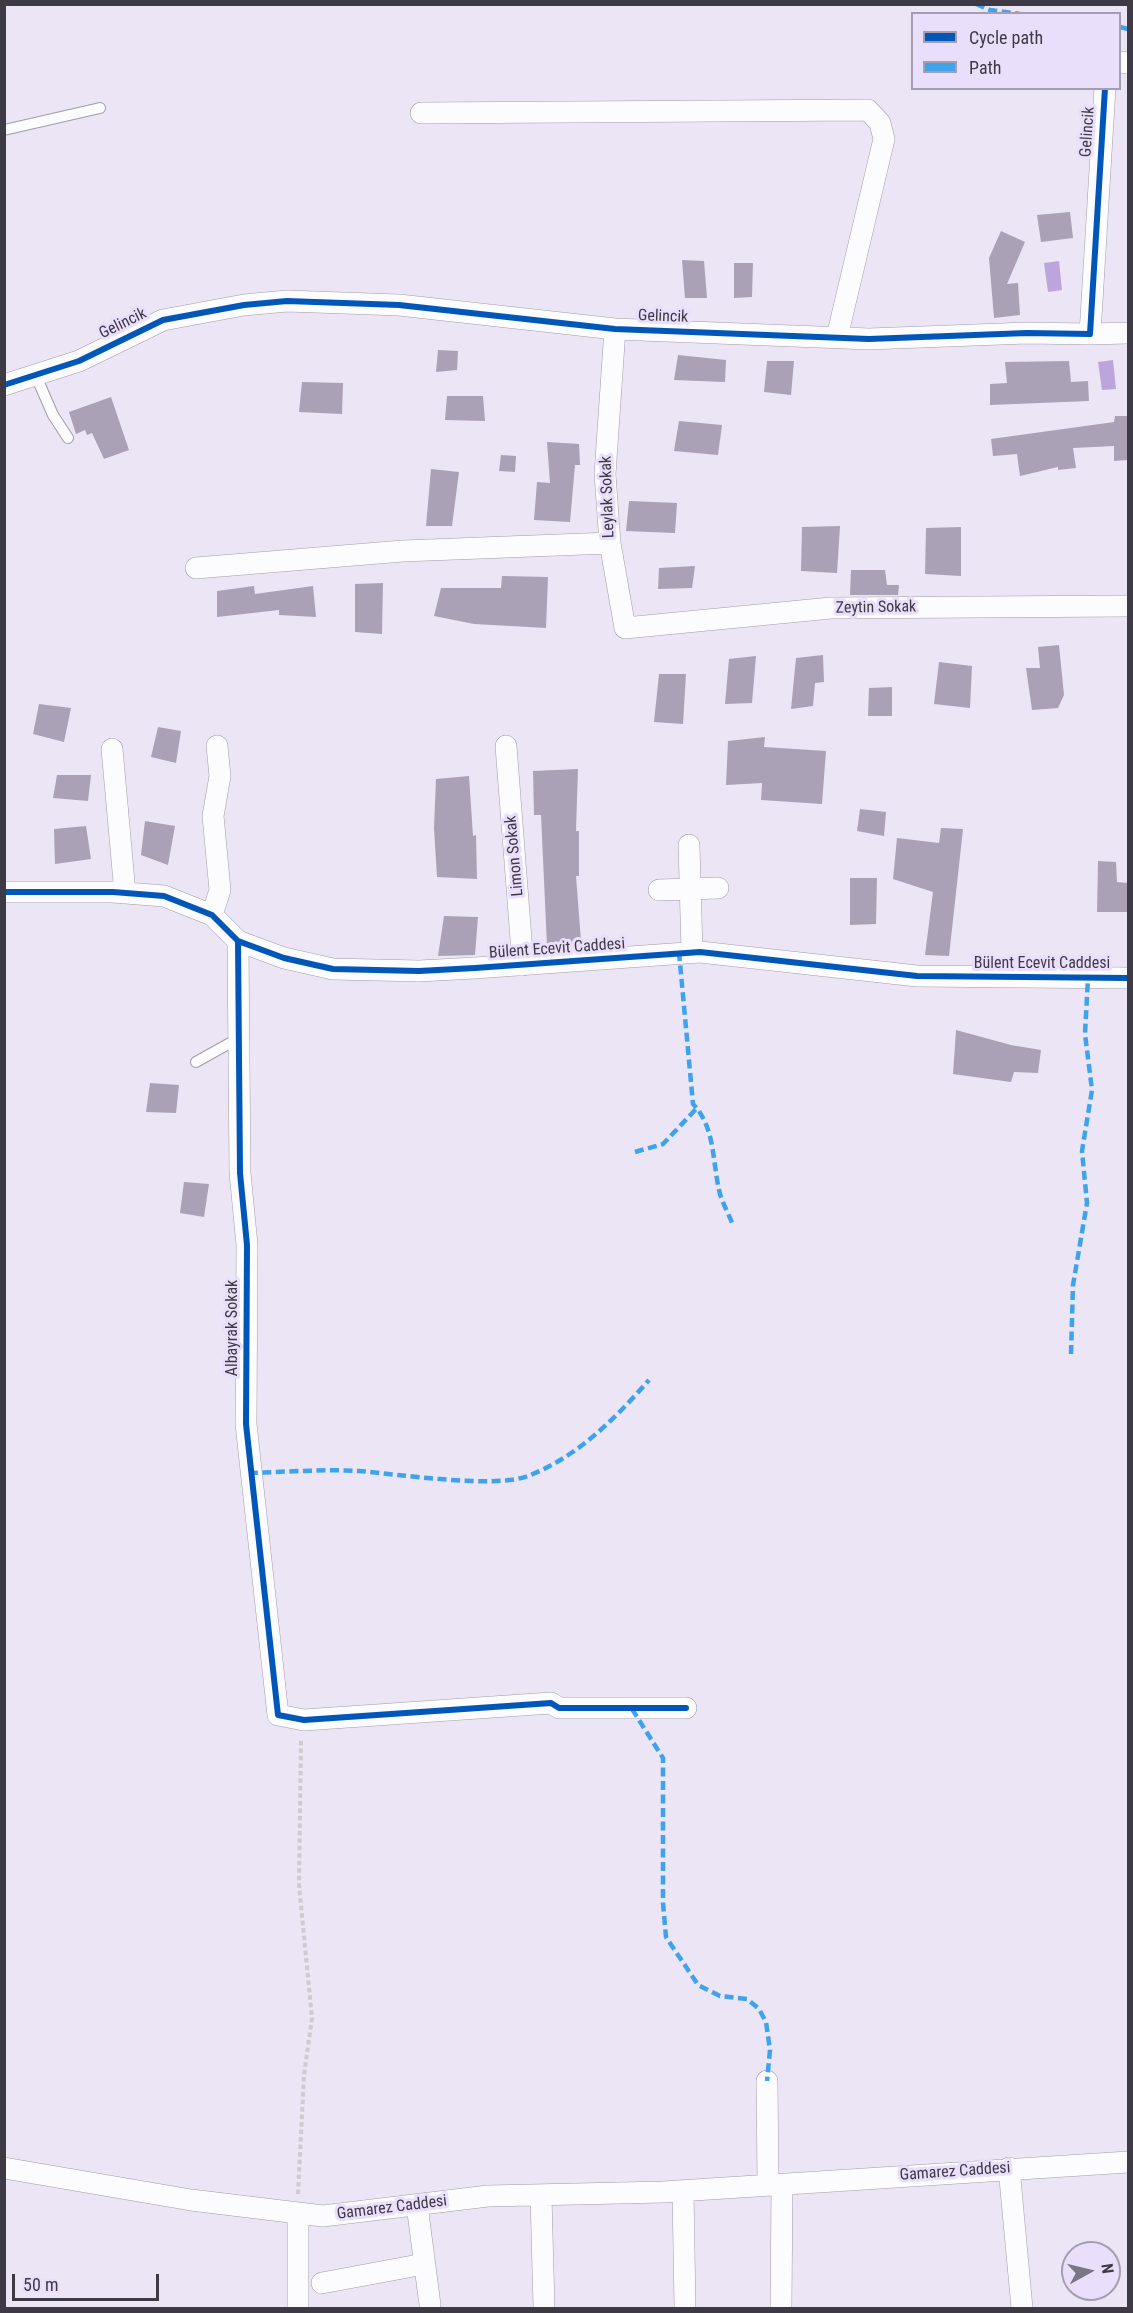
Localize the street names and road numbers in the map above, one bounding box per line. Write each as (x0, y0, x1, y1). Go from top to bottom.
street label: Gelincik (1077, 106, 1099, 158)
street label: Gelincik (96, 304, 150, 344)
street label: Gelincik (638, 307, 688, 327)
street label: Leylak Sokak (597, 456, 619, 538)
street label: Zeytin Sokak (836, 598, 916, 618)
street label: Limon Sokak (502, 815, 528, 897)
street label: Bülent Ecevit Caddesi (488, 935, 626, 963)
street label: Bülent Ecevit Caddesi (974, 954, 1110, 974)
street label: Albayrak Sokak (223, 1280, 243, 1376)
street label: Gamarez Caddesi (899, 2159, 1011, 2185)
street label: Gamarez Caddesi (336, 2192, 448, 2224)

